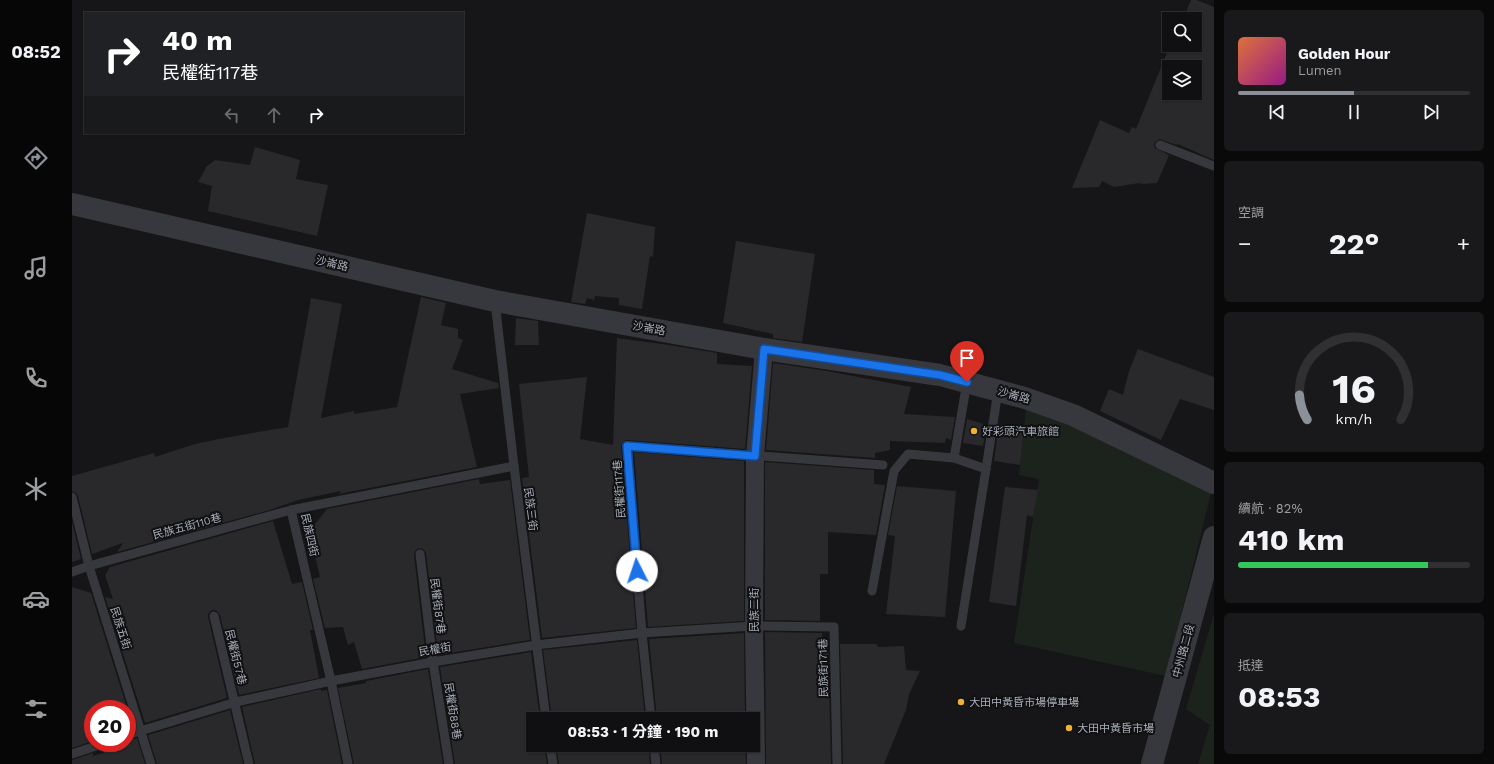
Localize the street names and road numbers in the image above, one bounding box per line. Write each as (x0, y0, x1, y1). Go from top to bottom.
street label: 沙崙路 (314, 253, 349, 274)
street label: 沙崙路 (632, 319, 666, 338)
street label: 沙崙路 (996, 385, 1032, 406)
street label: 民權街117巷 (611, 459, 628, 519)
street label: 民族三街 (521, 486, 540, 532)
street label: 民族五街110巷 (151, 511, 223, 542)
street label: 民族四街 (298, 512, 321, 558)
street label: 民權街87巷 (428, 577, 447, 635)
street label: 民族二街 (748, 588, 761, 632)
street label: 民族五街 (108, 605, 134, 651)
street label: 中州路二段 (1170, 623, 1197, 679)
street label: 民權街57巷 (222, 628, 249, 686)
street label: 民族街171巷 (816, 638, 831, 697)
street label: 民權街 (418, 640, 452, 659)
street label: 民權街88巷 (442, 682, 463, 741)

